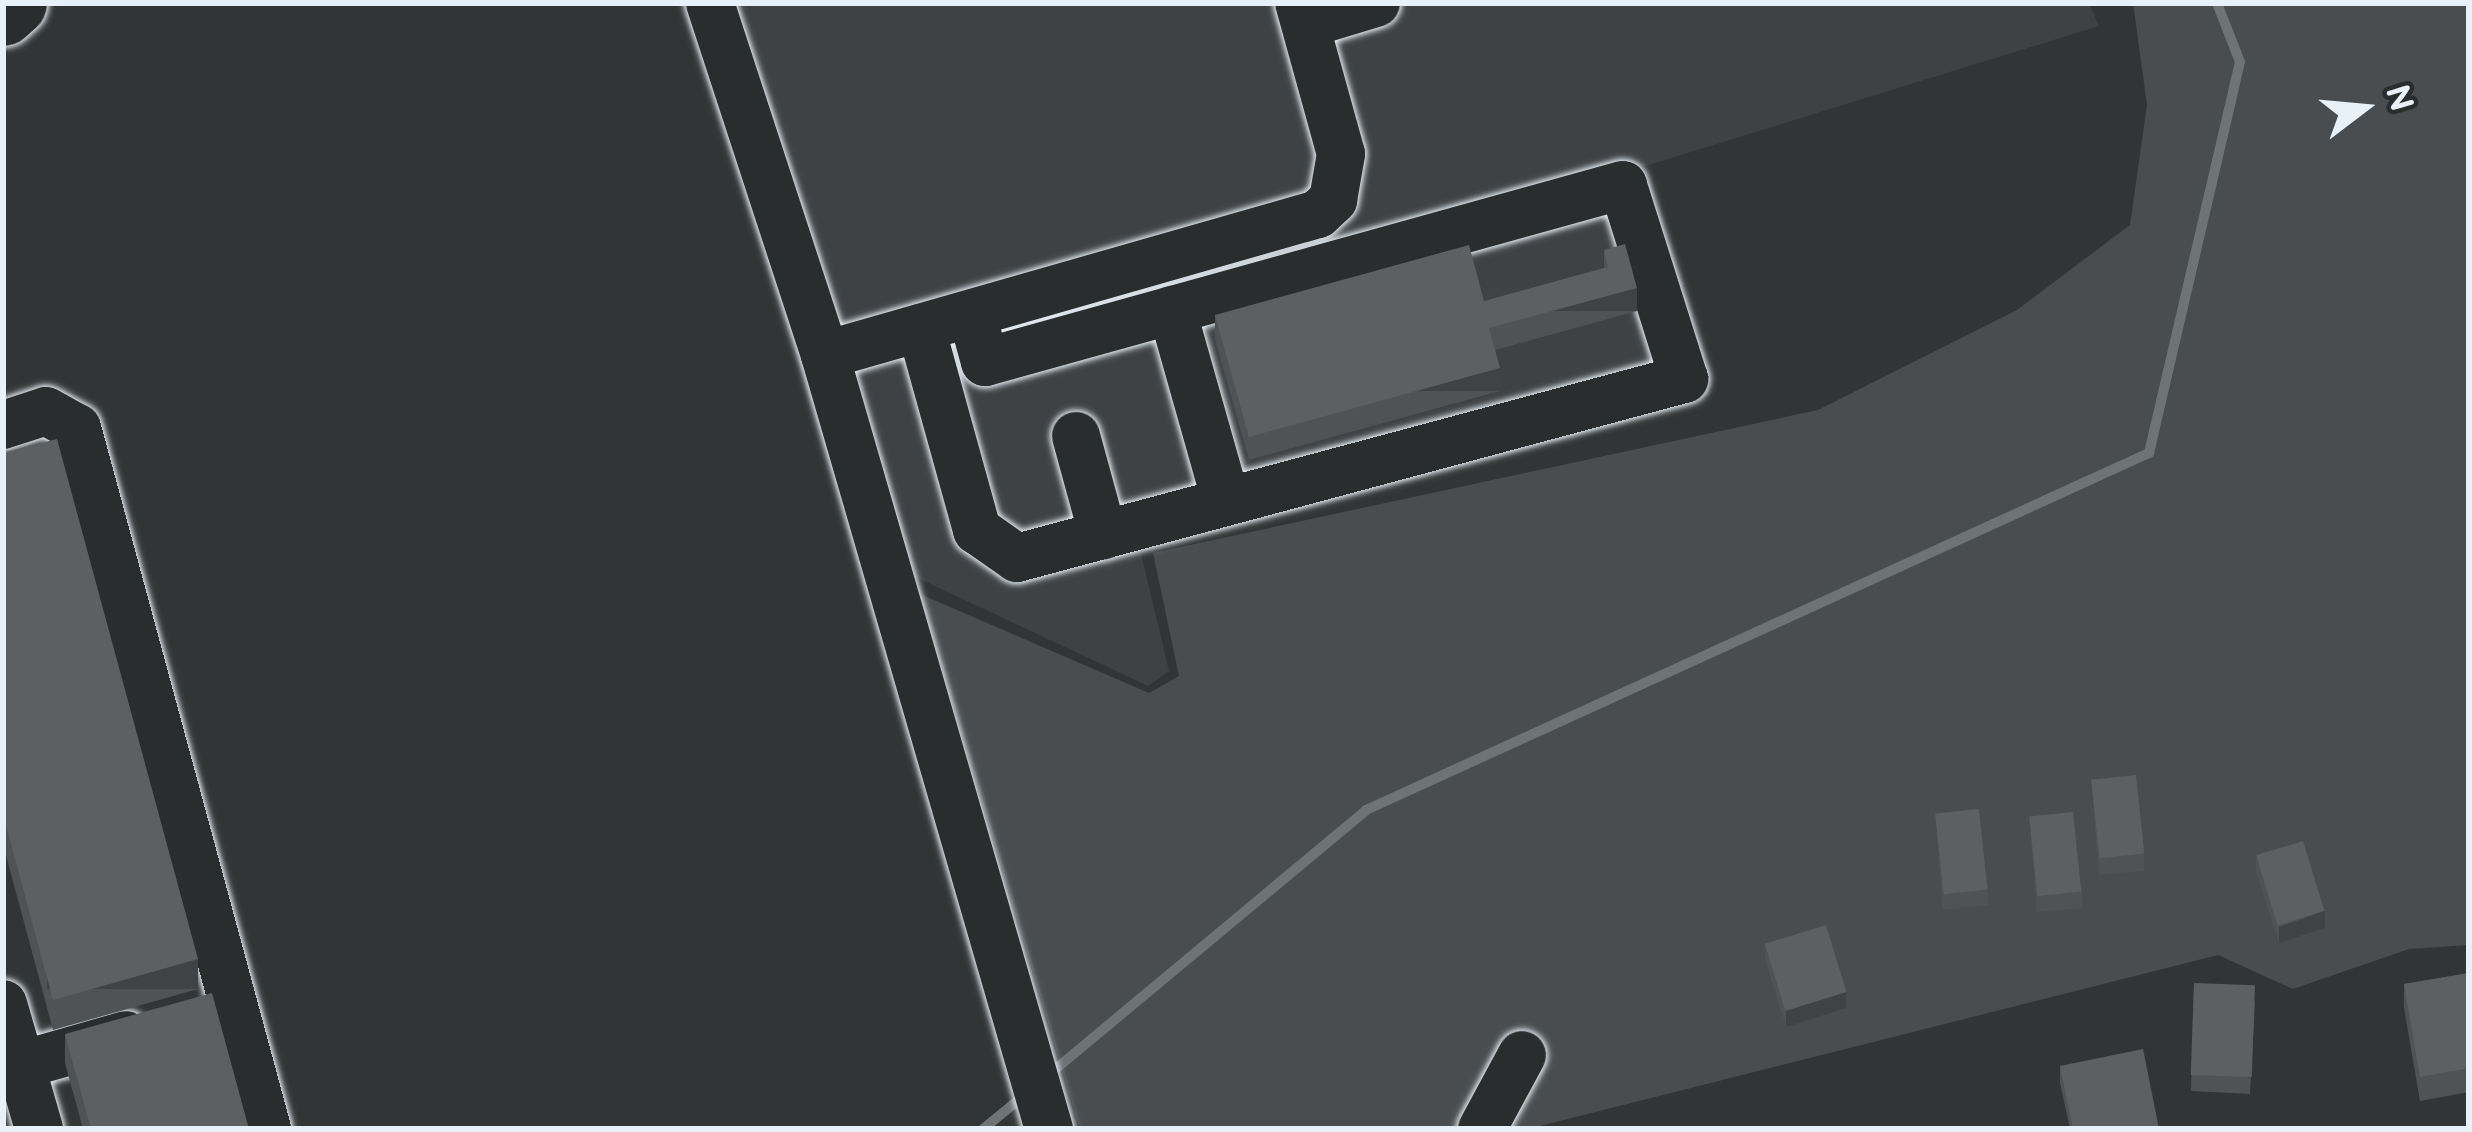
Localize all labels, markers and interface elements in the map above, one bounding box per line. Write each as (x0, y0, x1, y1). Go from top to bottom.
north arrow (2304, 48, 2424, 168)
text: N (2376, 81, 2421, 116)

